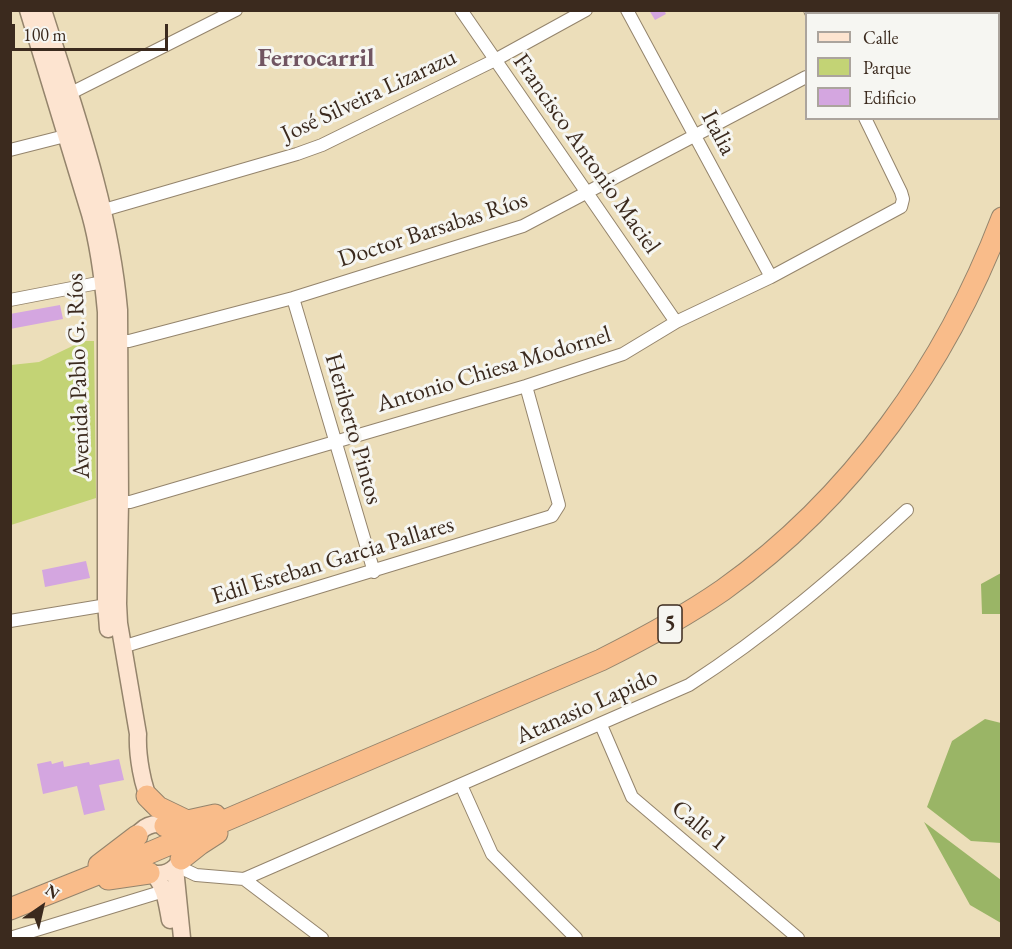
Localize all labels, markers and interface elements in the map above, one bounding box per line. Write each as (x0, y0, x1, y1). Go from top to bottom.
scale bar (15, 12, 171, 50)
legend (805, 12, 1000, 120)
text: 100 m (23, 23, 67, 46)
text: Calle (863, 26, 899, 49)
district label: Ferrocarril (258, 43, 374, 75)
street label: José Silveira Lizarazu (277, 43, 461, 149)
street label: Francisco Antonio Maciel (506, 49, 666, 259)
text: Parque (863, 56, 911, 79)
text: Edificio (863, 86, 916, 109)
street label: Italia (694, 106, 742, 160)
street label: Doctor Barsabas Ríos (335, 186, 531, 274)
street label: Avenida Pablo G. Ríos (61, 273, 97, 479)
street label: Antonio Chiesa Modornel (373, 321, 615, 419)
street label: Heriberto Pintos (318, 350, 388, 508)
street label: Edil Esteban Garcia Pallares (208, 510, 458, 612)
road number: 5 (658, 605, 682, 643)
street label: Atanasio Lapido (512, 663, 662, 751)
street label: Calle 1 (665, 794, 733, 858)
north arrow (12, 877, 72, 937)
text: N (41, 879, 64, 904)

